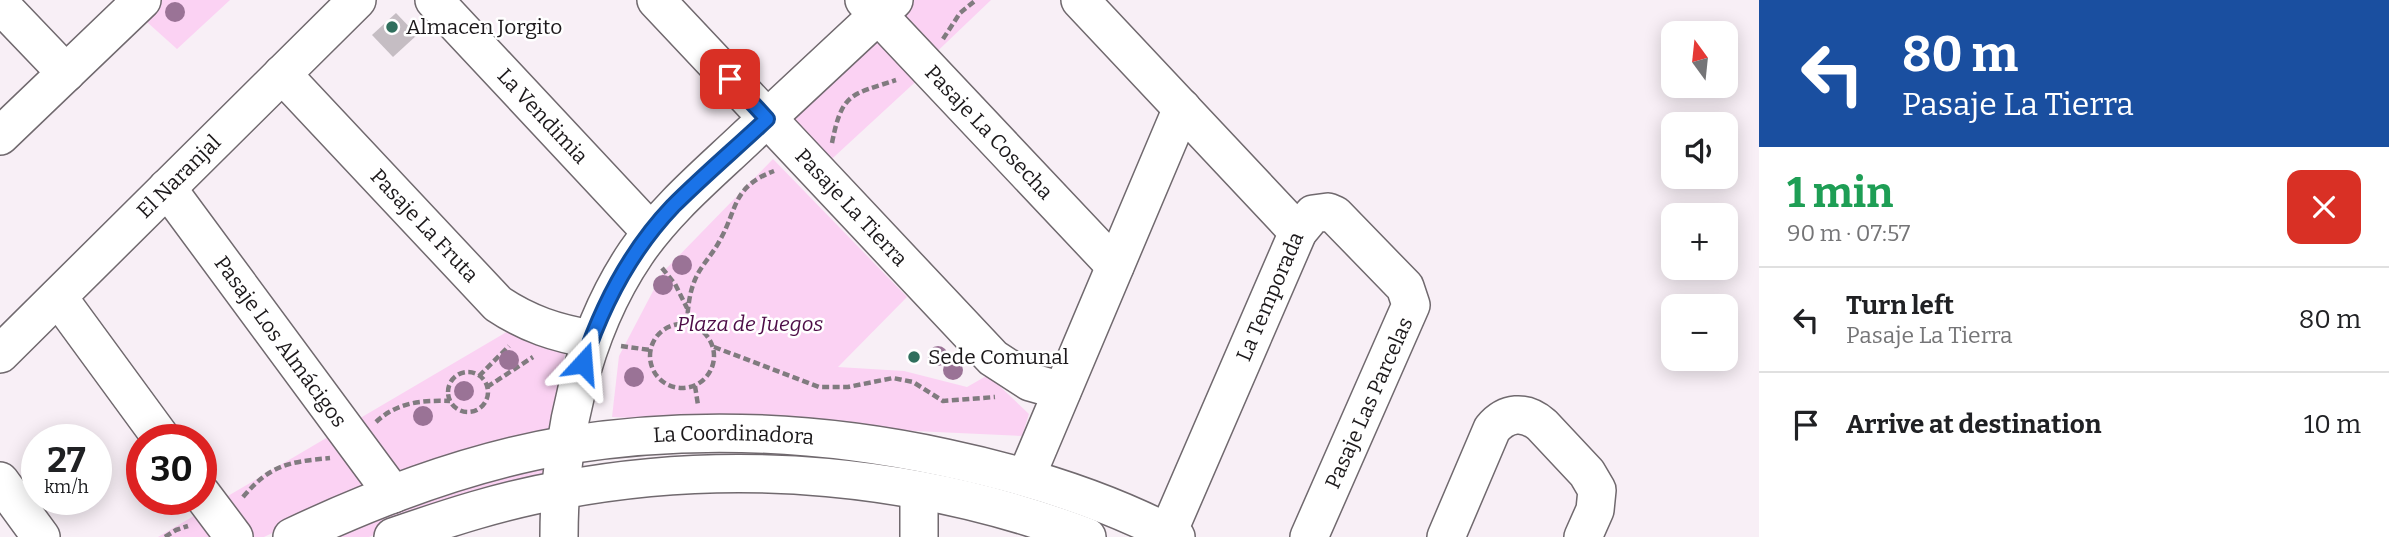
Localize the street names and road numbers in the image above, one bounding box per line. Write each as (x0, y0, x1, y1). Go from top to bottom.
street label: Pasaje La Cosecha (919, 60, 1059, 205)
street label: La Vendimia (492, 63, 594, 170)
street label: El Naranjal (132, 129, 226, 224)
street label: Pasaje La Tierra (790, 143, 913, 272)
street label: Pasaje La Fruta (365, 163, 484, 288)
street label: La Temporada (1231, 227, 1310, 365)
street label: Pasaje Los Almácigos (209, 251, 352, 433)
street label: Pasaje Las Parcelas (1320, 313, 1418, 493)
street label: La Coordinadora (652, 420, 816, 451)

